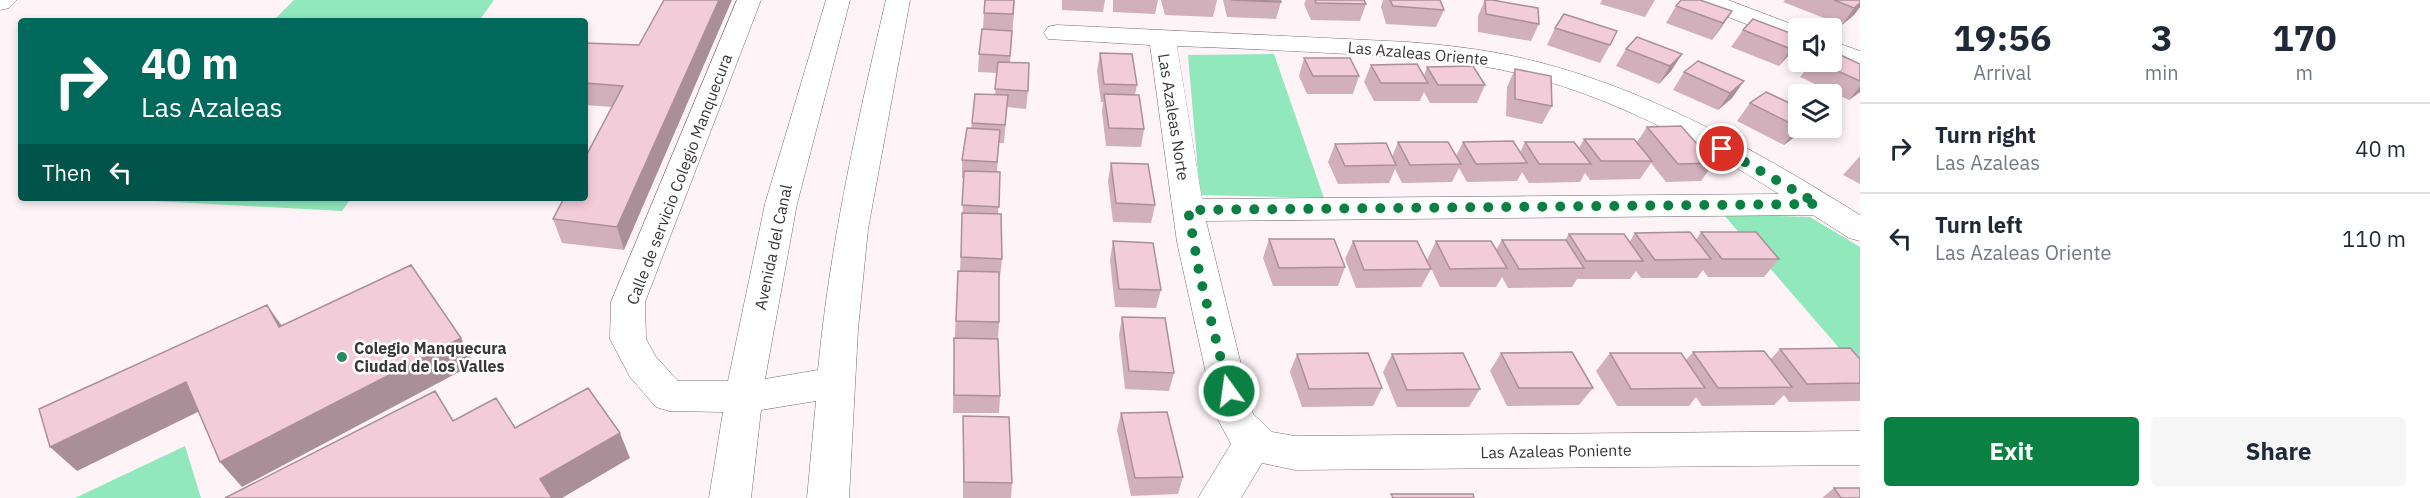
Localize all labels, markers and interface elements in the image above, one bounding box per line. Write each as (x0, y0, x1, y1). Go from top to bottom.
text: 19:56 (1953, 14, 2052, 61)
text: 3 (2151, 14, 2173, 61)
text: 170 (2272, 14, 2337, 61)
map controls (1788, 18, 1842, 138)
button: sound (1788, 18, 1842, 72)
text: 40 m (141, 36, 239, 91)
street label: Las Azaleas Oriente (1347, 37, 1489, 69)
icon: right (42, 42, 120, 120)
street label: Calle de servicio Colegio Manquecura (622, 50, 736, 307)
street label: Las Azaleas Norte (1154, 52, 1194, 182)
text: Arrival (1973, 59, 2032, 86)
text: min (2145, 59, 2179, 86)
text: m (2296, 59, 2313, 86)
button: layers (1788, 84, 1842, 138)
text: Las Azaleas (141, 89, 283, 124)
text: Turn right (1935, 120, 2036, 149)
pin (1696, 123, 1747, 174)
icon: arrive (1705, 132, 1738, 165)
icon: right (1884, 132, 1917, 165)
text: 40 m (2355, 134, 2406, 163)
text: Las Azaleas (1935, 149, 2040, 176)
icon: left (104, 156, 137, 189)
text: Then (42, 158, 92, 187)
street label: Avenida del Canal (750, 182, 796, 312)
text: Turn left (1935, 210, 2023, 239)
icon: left (1884, 222, 1917, 255)
text: 110 m (2342, 224, 2406, 253)
text: Las Azaleas Oriente (1935, 239, 2111, 266)
place label: Colegio Manquecura Ciudad de los Valles (354, 338, 507, 376)
marker: Colegio Manquecura Ciudad de los Valles (335, 350, 349, 364)
position arrow (1197, 359, 1261, 423)
button: Exit (1884, 417, 2139, 486)
button: Share (2151, 417, 2406, 486)
street label: Las Azaleas Poniente (1480, 440, 1632, 462)

